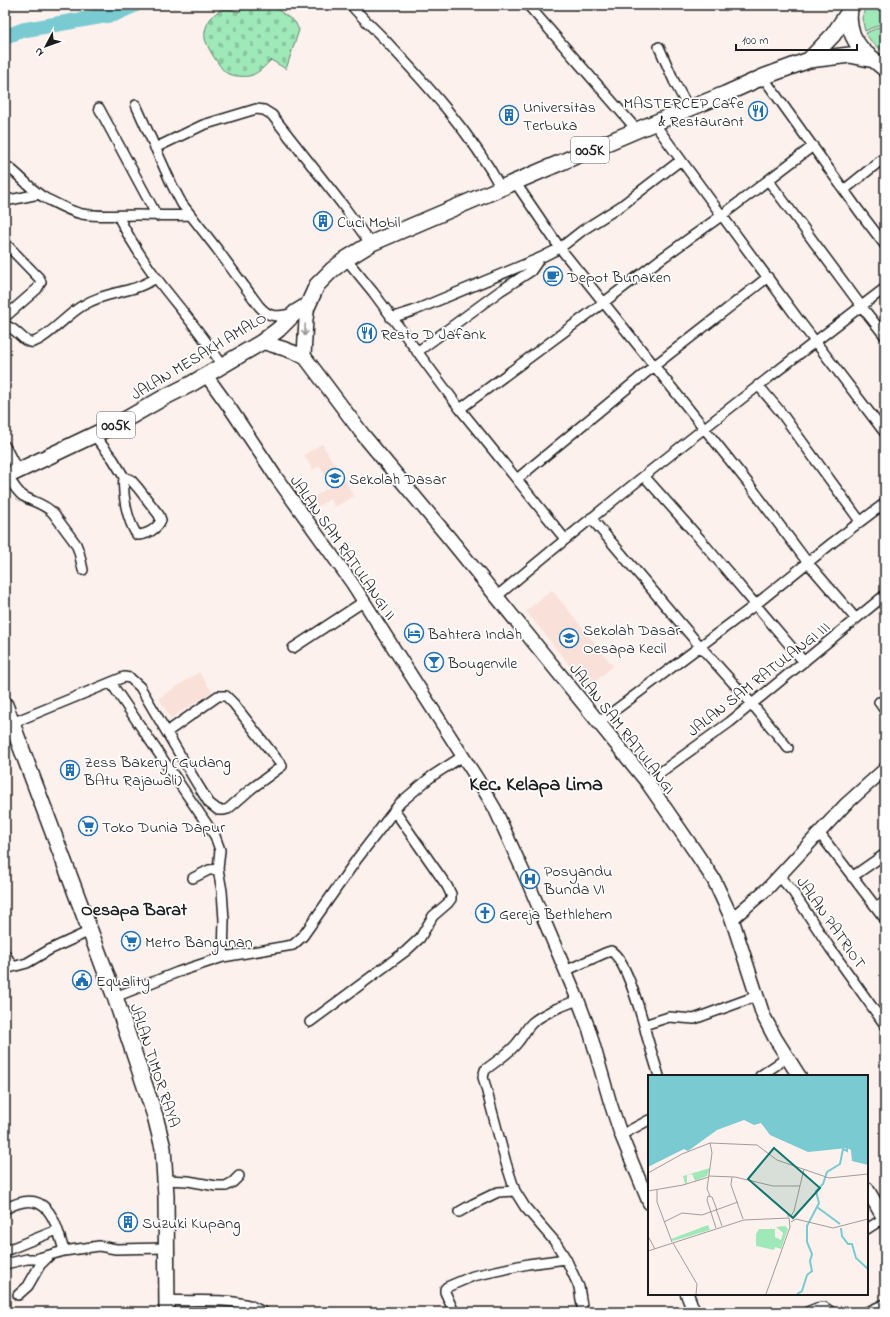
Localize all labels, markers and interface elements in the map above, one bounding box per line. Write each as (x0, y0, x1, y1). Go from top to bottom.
north arrow (26, 26, 66, 66)
scale bar (736, 26, 857, 52)
text: 100 m (742, 32, 769, 50)
text: N (31, 44, 48, 60)
place label: MASTERCEP Cafe & Restaurant (623, 92, 745, 134)
place label: Universitas Terbuka (523, 96, 596, 138)
restaurant icon: MASTERCEP Cafe & Restaurant (747, 100, 769, 122)
building icon: Universitas Terbuka (498, 104, 520, 126)
road number: 005K (571, 137, 609, 163)
building icon: Cuci Mobil (312, 210, 334, 232)
place label: Cuci Mobil (337, 211, 401, 235)
cafe icon: Depot Bunaken (542, 265, 564, 287)
place label: Depot Bunaken (566, 266, 671, 290)
street label: JALAN MESAKH AMALO (127, 307, 272, 407)
restaurant icon: Resto D Jafank (356, 322, 378, 344)
one-way arrow (302, 323, 309, 336)
place label: Resto D Jafank (381, 323, 487, 347)
road number: 005K (97, 412, 135, 438)
school or university icon: Sekolah Dasar (324, 467, 346, 489)
place label: Sekolah Dasar (349, 468, 446, 492)
street label: JALAN SAM RATULANGI II (283, 471, 402, 625)
street label: JALAN SAM RATULANGI III (683, 616, 836, 743)
place label: Sekolah Dasar Oesapa Kecil (583, 619, 680, 661)
hotel icon: Bahtera Indah (403, 622, 425, 644)
place label: Bahtera Indah (427, 623, 522, 647)
school or university icon: Sekolah Dasar Oesapa Kecil (558, 627, 580, 649)
bar icon: Bougenvile (423, 651, 445, 673)
place label: Bougenvile (447, 652, 518, 676)
street label: JALAN SAM RATULANGI (563, 659, 680, 800)
place label: Zess Bakery (Gudang BAtu Rajawali) (83, 751, 231, 793)
building icon: Zess Bakery (Gudang BAtu Rajawali) (59, 759, 81, 781)
district label: Kec. Kelapa Lima (469, 771, 603, 800)
supermarket icon: Toko Dunia Dapur (77, 815, 99, 837)
place label: Toko Dunia Dapur (102, 816, 225, 840)
place label: Posyandu Bunda VI (543, 860, 612, 902)
hospital icon: Posyandu Bunda VI (519, 868, 541, 890)
street label: JALAN PATRIOT (790, 872, 871, 974)
district label: Oesapa Barat (81, 898, 188, 924)
church icon: Gereja Bethlehem (474, 902, 496, 924)
place label: Gereja Bethlehem (499, 903, 612, 927)
supermarket icon: Metro Bangunan (120, 930, 142, 952)
place label: Metro Bangunan (145, 931, 253, 955)
public building icon: Equality (71, 969, 93, 991)
place label: Equality (96, 970, 150, 994)
street label: JALAN TIMOR RAYA (123, 1000, 186, 1131)
inset map (648, 1075, 868, 1295)
building icon: Suzuki Kupang (117, 1211, 139, 1233)
place label: Suzuki Kupang (142, 1212, 240, 1236)

